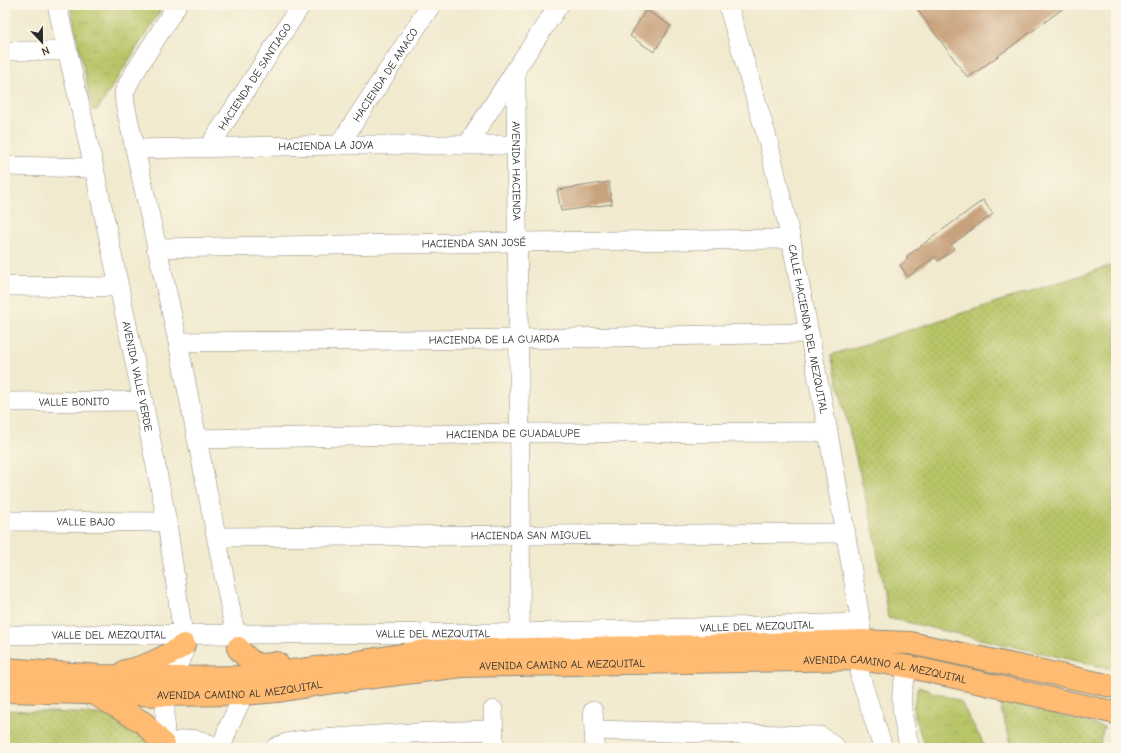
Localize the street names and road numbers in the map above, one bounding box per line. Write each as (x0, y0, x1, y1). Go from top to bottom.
street label: HACIENDA DE SANTIAGO (216, 21, 294, 133)
street label: HACIENDA DE AMACO (350, 26, 421, 124)
street label: AVENIDA HACIENDA (509, 121, 523, 221)
street label: HACIENDA LA JOYA (278, 139, 374, 153)
street label: HACIENDA SAN JOSÉ (422, 235, 527, 251)
street label: CALLE HACIENDA DEL MEZQUITAL (785, 243, 830, 415)
street label: AVENIDA VALLE VERDE (119, 320, 155, 433)
street label: HACIENDA DE LA GUARDA (429, 332, 560, 347)
street label: VALLE BONITO (39, 395, 109, 409)
street label: HACIENDA DE GUADALUPE (446, 427, 580, 441)
street label: VALLE BAJO (57, 515, 115, 529)
street label: HACIENDA SAN MIGUEL (471, 529, 592, 542)
street label: VALLE DEL MEZQUITAL (700, 618, 815, 635)
street label: VALLE DEL MEZQUITAL (376, 627, 491, 641)
street label: VALLE DEL MEZQUITAL (52, 628, 167, 642)
street label: AVENIDA CAMINO AL MEZQUITAL (803, 653, 969, 687)
street label: AVENIDA CAMINO AL MEZQUITAL (479, 657, 646, 673)
street label: AVENIDA CAMINO AL MEZQUITAL (157, 678, 324, 702)

